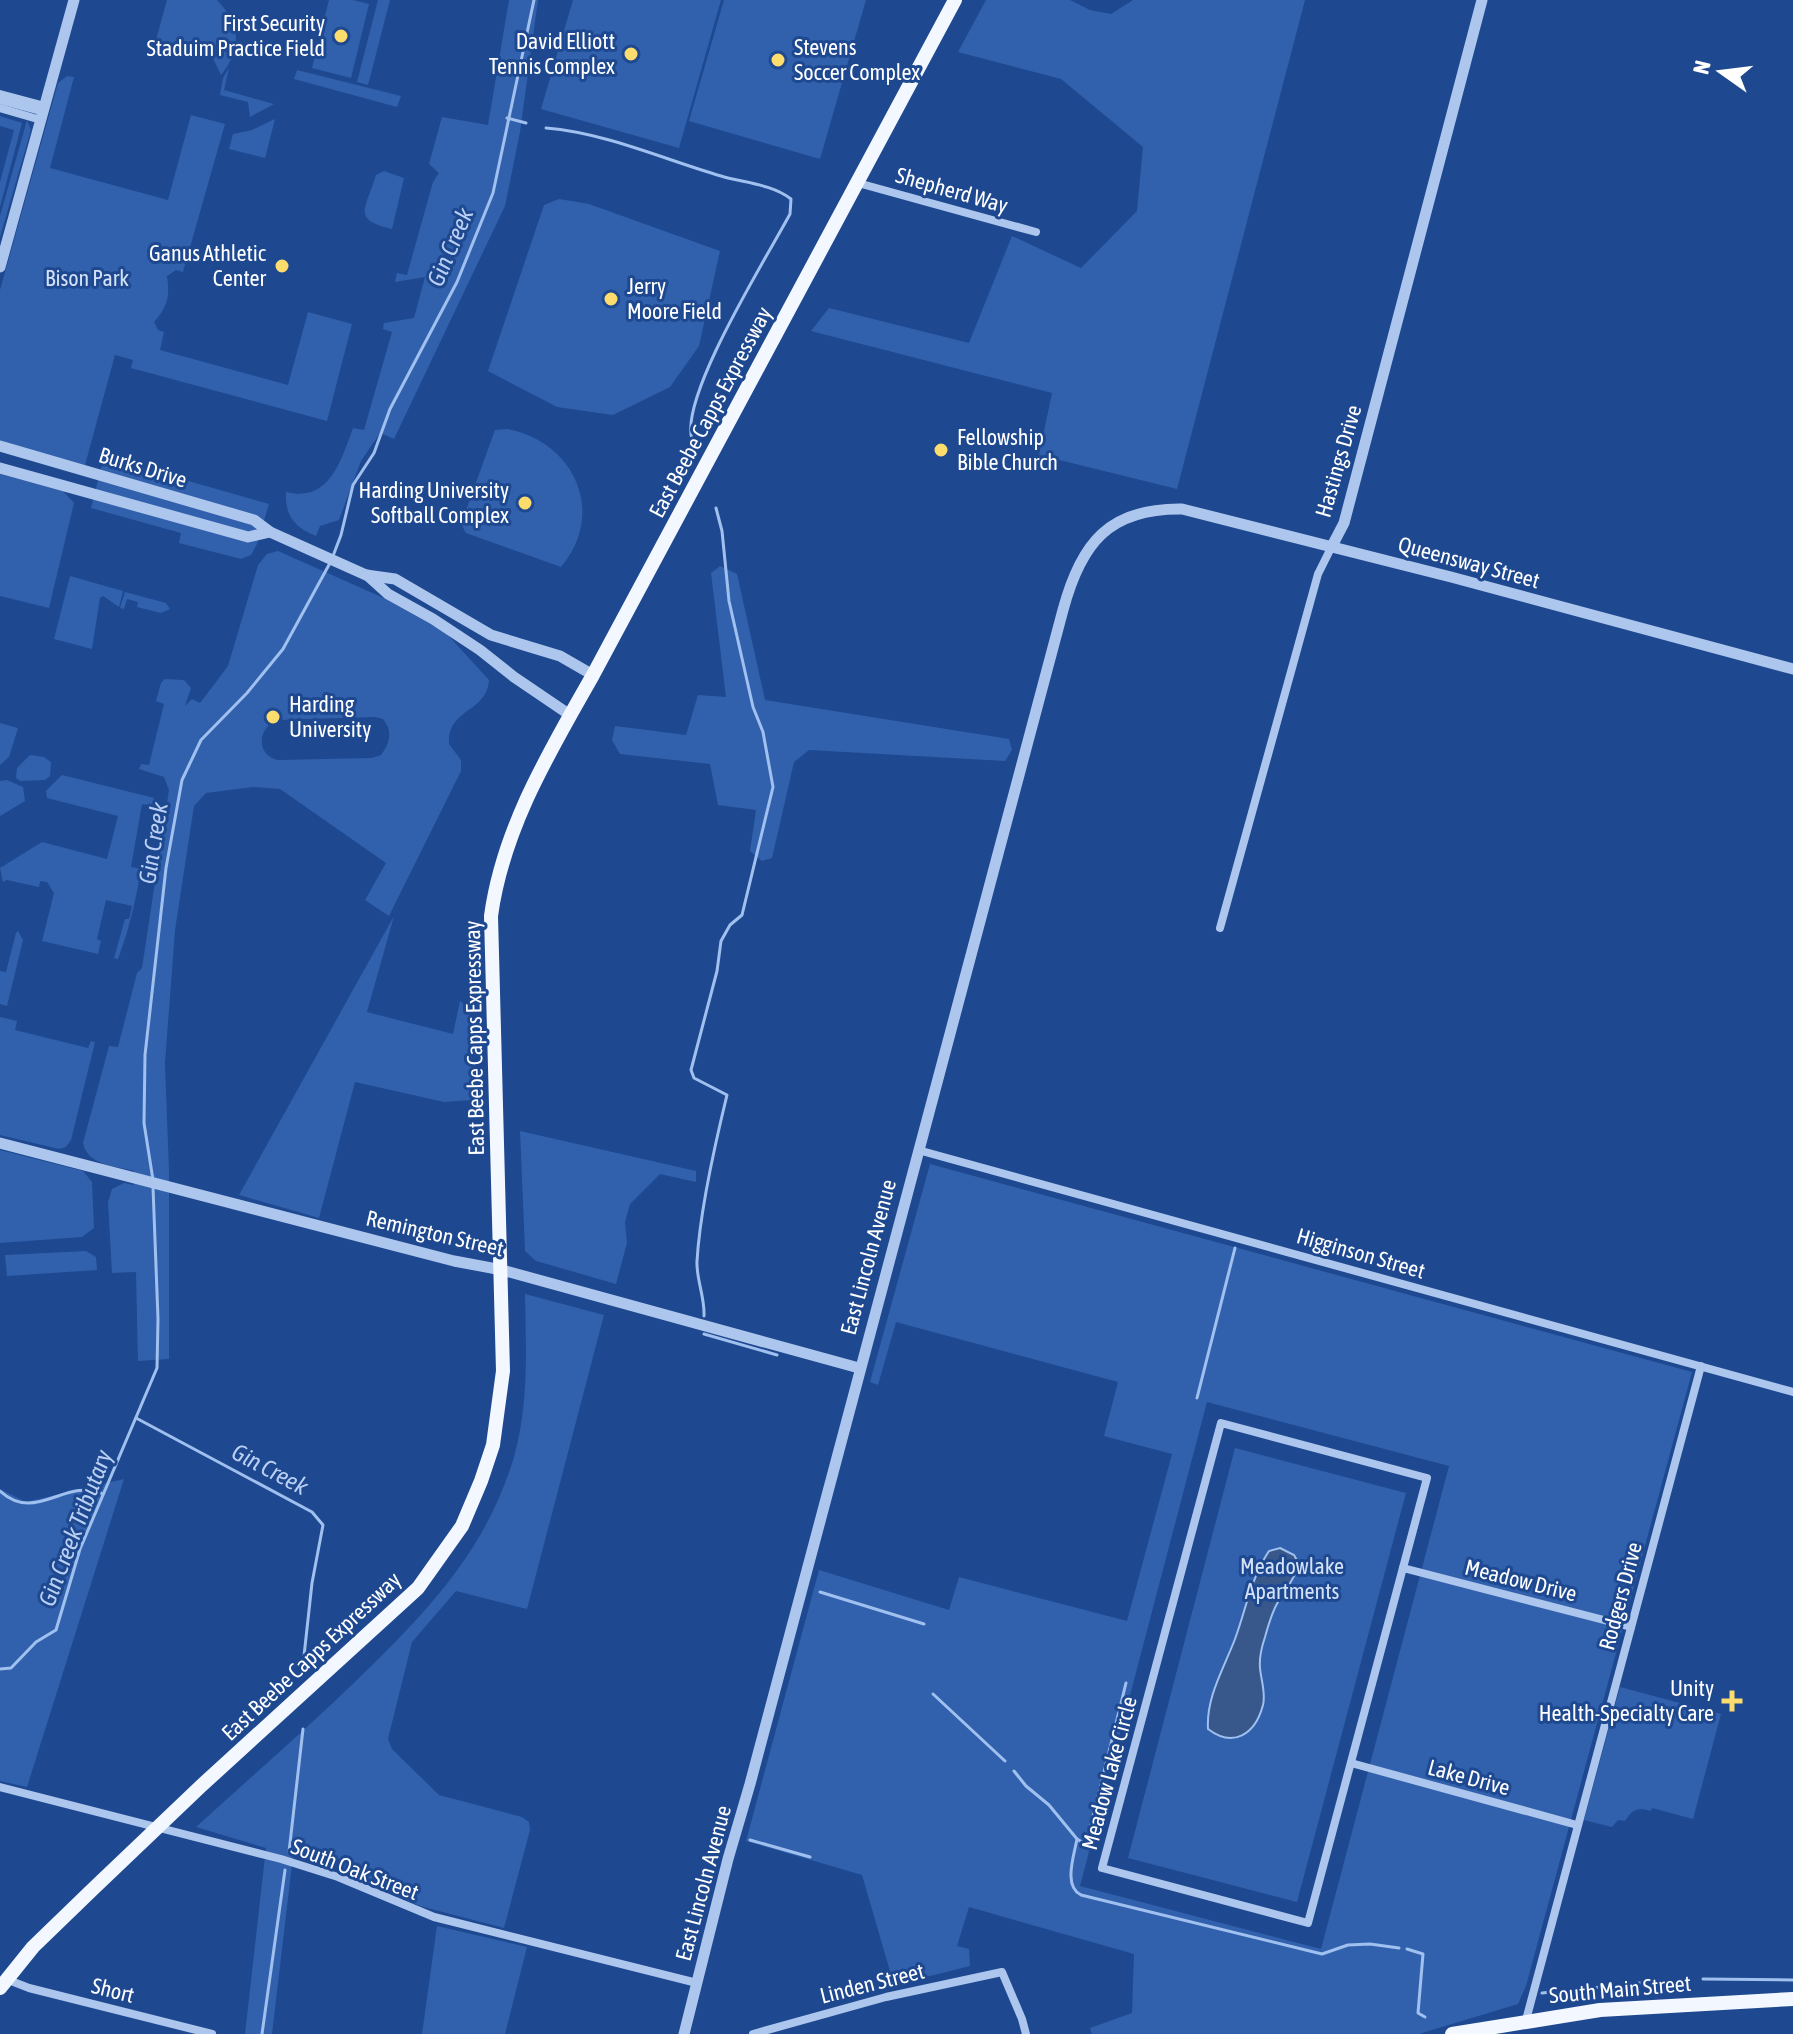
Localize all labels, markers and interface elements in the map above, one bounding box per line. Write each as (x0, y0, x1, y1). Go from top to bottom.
place label: First Security Staduim Practice Field (147, 10, 325, 61)
marker: First Security Staduim Practice Field (332, 27, 350, 45)
place label: David Elliott Tennis Complex (489, 28, 615, 79)
north arrow (1681, 32, 1761, 112)
place label: Stevens Soccer Complex (794, 34, 920, 85)
marker: David Elliott Tennis Complex (622, 45, 640, 63)
marker: Stevens Soccer Complex (769, 51, 787, 69)
text: N (1687, 58, 1716, 77)
street label: Shepherd Way (893, 162, 1011, 218)
water label: Gin Creek (422, 203, 479, 290)
place label: Ganus Athletic Center (149, 240, 267, 291)
marker: Ganus Athletic Center (273, 257, 291, 275)
park label: Bison Park (45, 265, 129, 291)
place label: Jerry Moore Field (627, 273, 722, 324)
marker: Jerry Moore Field (602, 290, 620, 308)
street label: East Beebe Capps Expressway (643, 302, 777, 522)
street label: Hastings Drive (1310, 402, 1366, 520)
place label: Fellowship Bible Church (957, 424, 1058, 475)
street label: Burks Drive (96, 441, 190, 493)
marker: Fellowship Bible Church (932, 441, 950, 459)
place label: Harding University Softball Complex (359, 477, 509, 528)
marker: Harding University Softball Complex (516, 494, 534, 512)
street label: Queensway Street (1395, 531, 1543, 593)
place label: Harding University (289, 691, 371, 742)
marker: Harding University (264, 708, 282, 726)
water label: Gin Creek (133, 800, 173, 886)
street label: East Beebe Capps Expressway (459, 920, 489, 1156)
street label: East Lincoln Avenue (835, 1176, 901, 1338)
street label: Remington Street (364, 1205, 506, 1261)
street label: Higginson Street (1294, 1222, 1428, 1284)
water label: Gin Creek (227, 1438, 313, 1500)
water label: Gin Creek Tributary (33, 1446, 117, 1610)
street label: Rodgers Drive (1593, 1539, 1647, 1653)
park label: Meadowlake Apartments (1240, 1553, 1344, 1604)
street label: Meadow Drive (1462, 1554, 1580, 1606)
street label: East Beebe Capps Expressway (216, 1566, 406, 1746)
place label: Unity Health-Specialty Care (1539, 1675, 1714, 1726)
marker: Unity Health-Specialty Care (1721, 1690, 1743, 1712)
street label: Meadow Lake Circle (1076, 1693, 1142, 1853)
street label: Lake Drive (1425, 1754, 1513, 1800)
street label: East Lincoln Avenue (670, 1802, 736, 1964)
street label: South Oak Street (288, 1833, 422, 1905)
street label: Linden Street (817, 1957, 927, 2009)
street label: South Main Street (1548, 1970, 1692, 2008)
street label: Short (89, 1972, 137, 2008)

